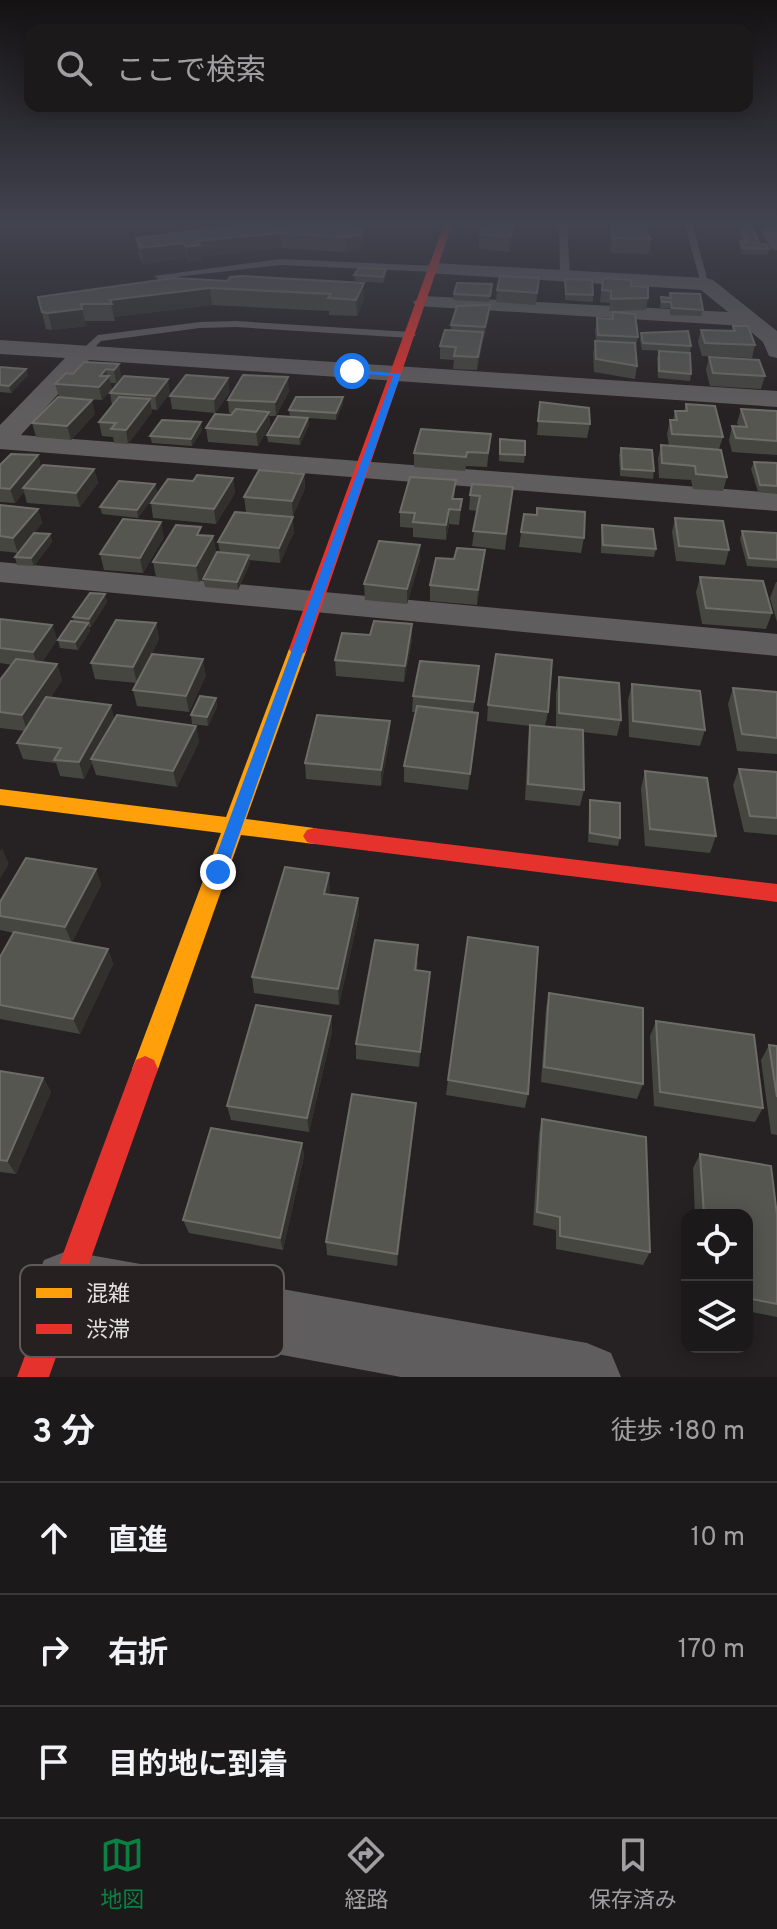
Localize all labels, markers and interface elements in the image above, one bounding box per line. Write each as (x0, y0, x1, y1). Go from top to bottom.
search box (24, 24, 753, 112)
icon: search (52, 46, 96, 90)
text: ここで検索 (116, 54, 266, 91)
route start (334, 353, 370, 389)
route end (200, 854, 236, 890)
map controls (681, 1209, 753, 1353)
button: locate (681, 1209, 753, 1281)
legend (20, 1265, 284, 1357)
button: layers (681, 1281, 753, 1353)
text: 混雑 (86, 1282, 130, 1309)
text: 渋滞 (86, 1318, 130, 1345)
text: 3 分 (32, 1412, 95, 1455)
text: 徒歩 · 180 m (611, 1416, 745, 1449)
icon: ahead (32, 1516, 76, 1560)
text: 10 m (690, 1522, 745, 1555)
text: 直進 (108, 1524, 168, 1561)
icon: right (32, 1628, 76, 1672)
text: 170 m (678, 1634, 745, 1667)
text: 右折 (108, 1636, 168, 1673)
icon: arrive (32, 1740, 76, 1784)
text: 目的地に到着 (108, 1748, 288, 1785)
tab: 地図 (100, 1833, 144, 1915)
tab: 経路 (344, 1833, 389, 1915)
tab: 保存済み (589, 1833, 677, 1915)

